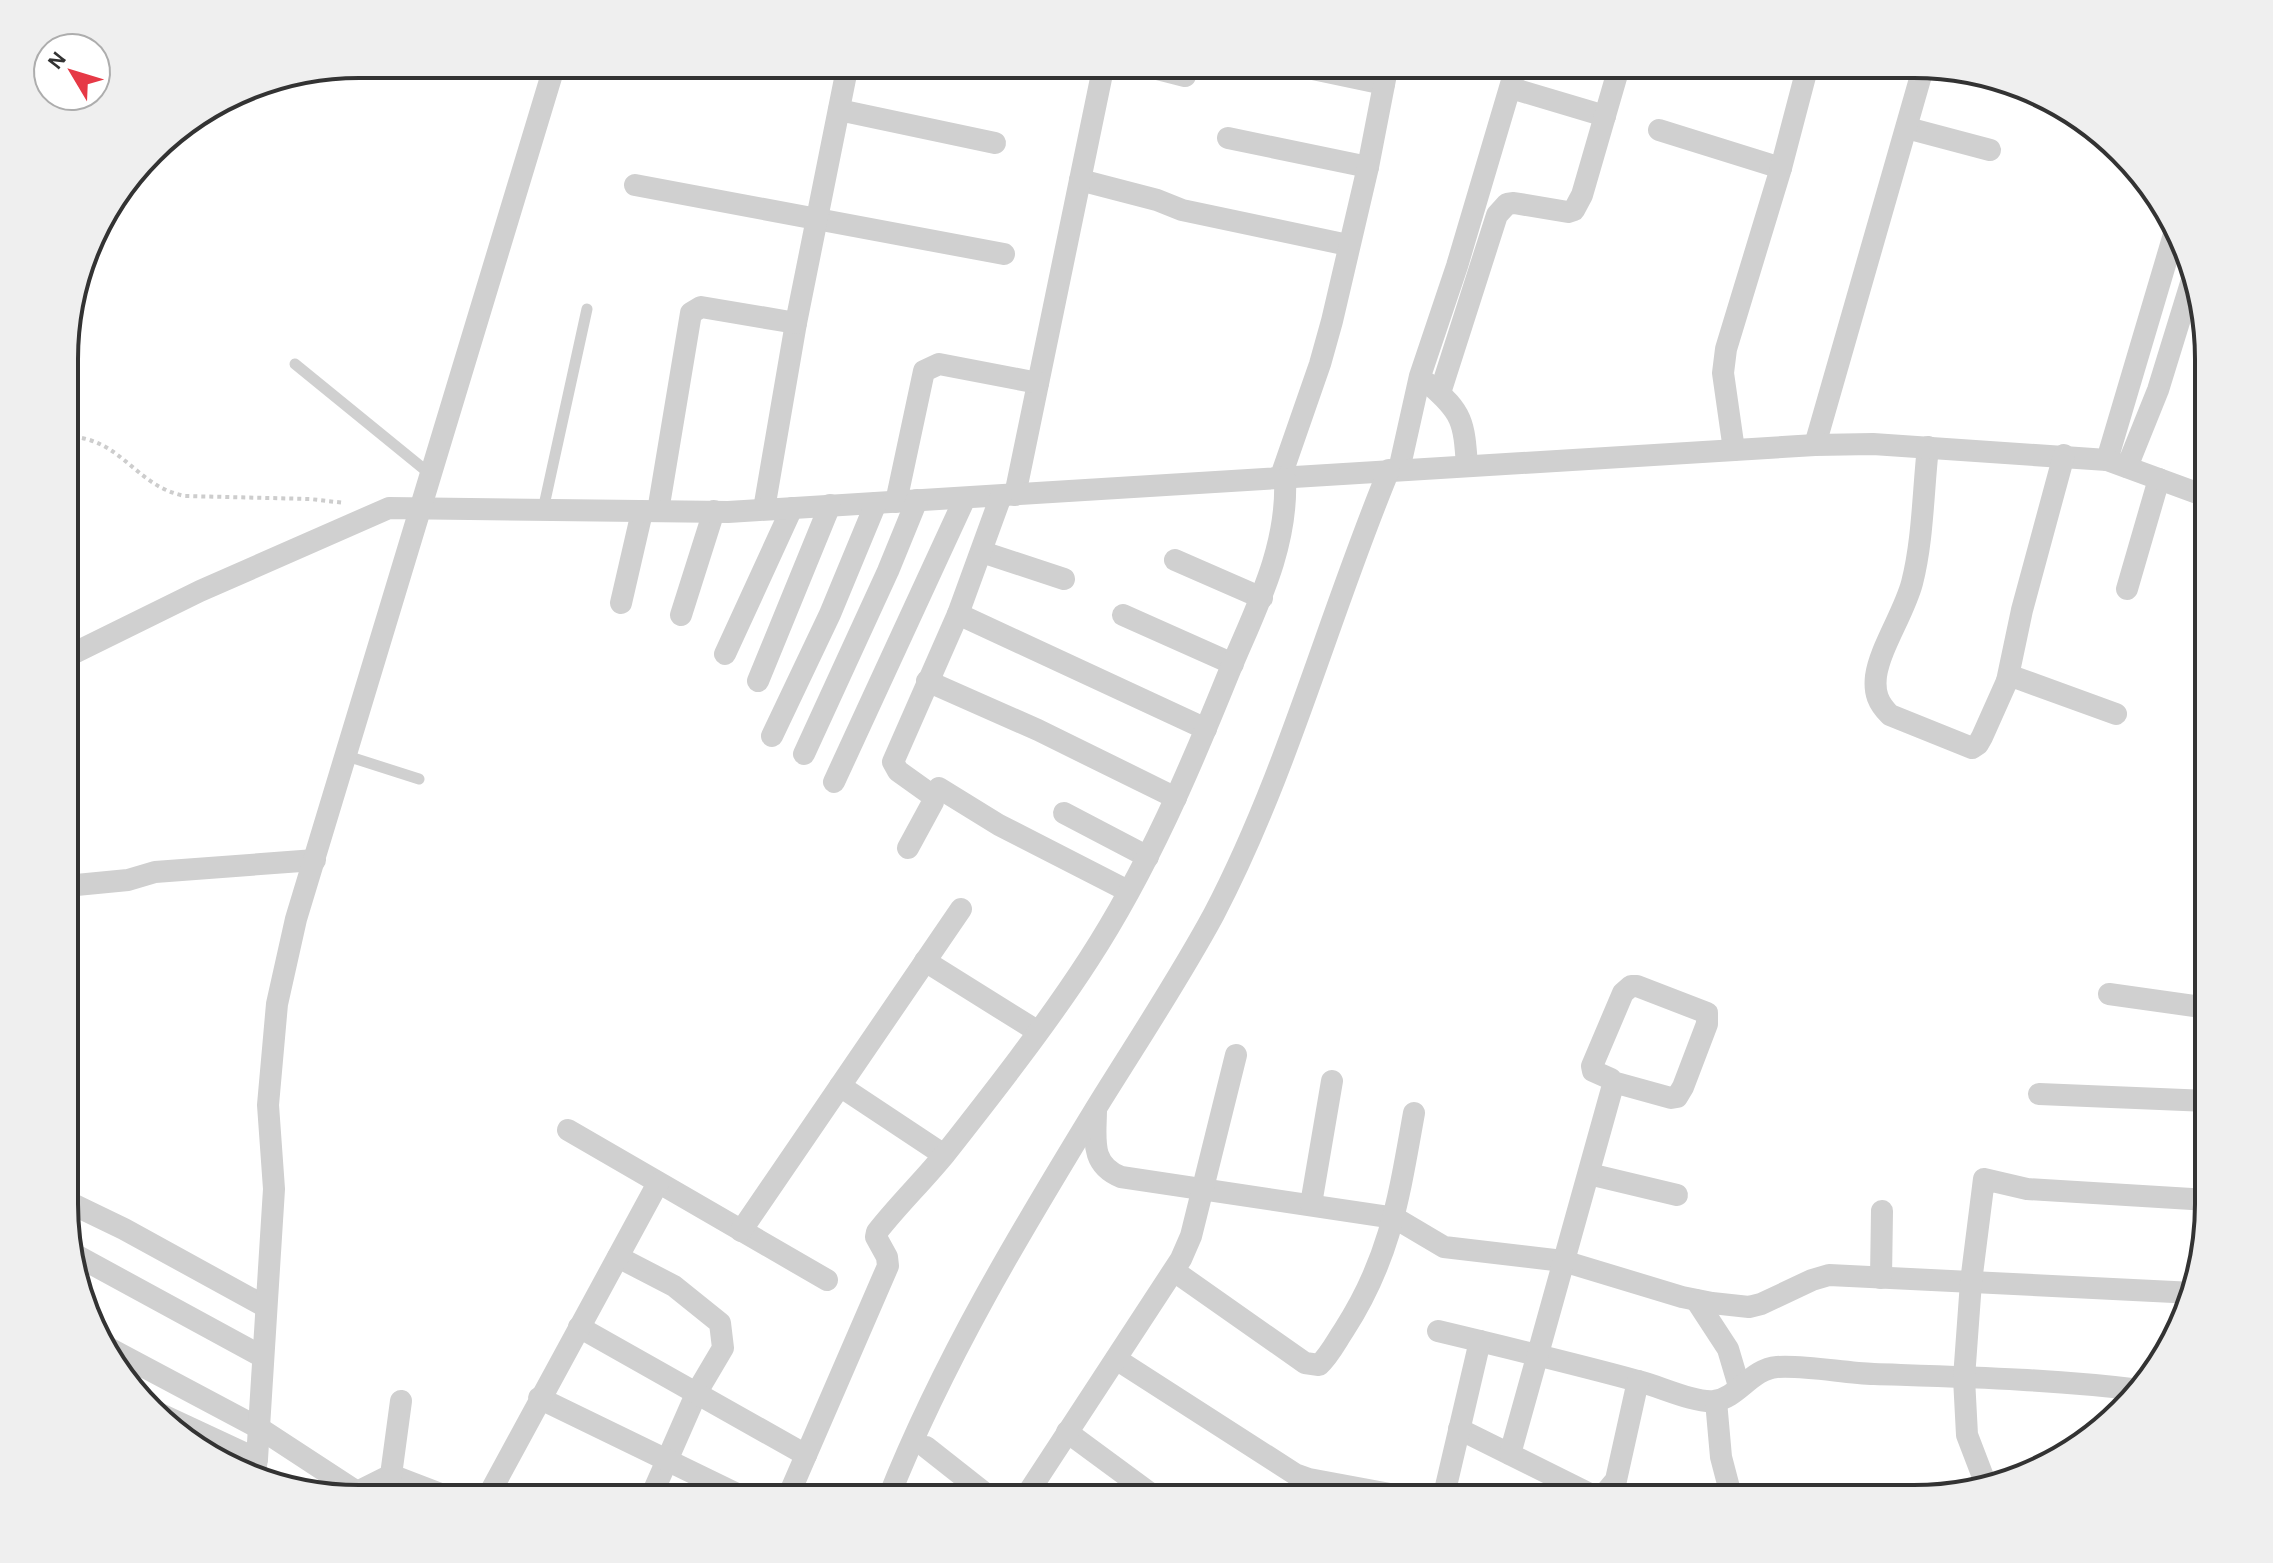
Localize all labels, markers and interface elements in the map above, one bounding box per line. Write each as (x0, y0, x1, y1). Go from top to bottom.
north arrow (32, 32, 112, 112)
text: N (44, 48, 70, 73)

